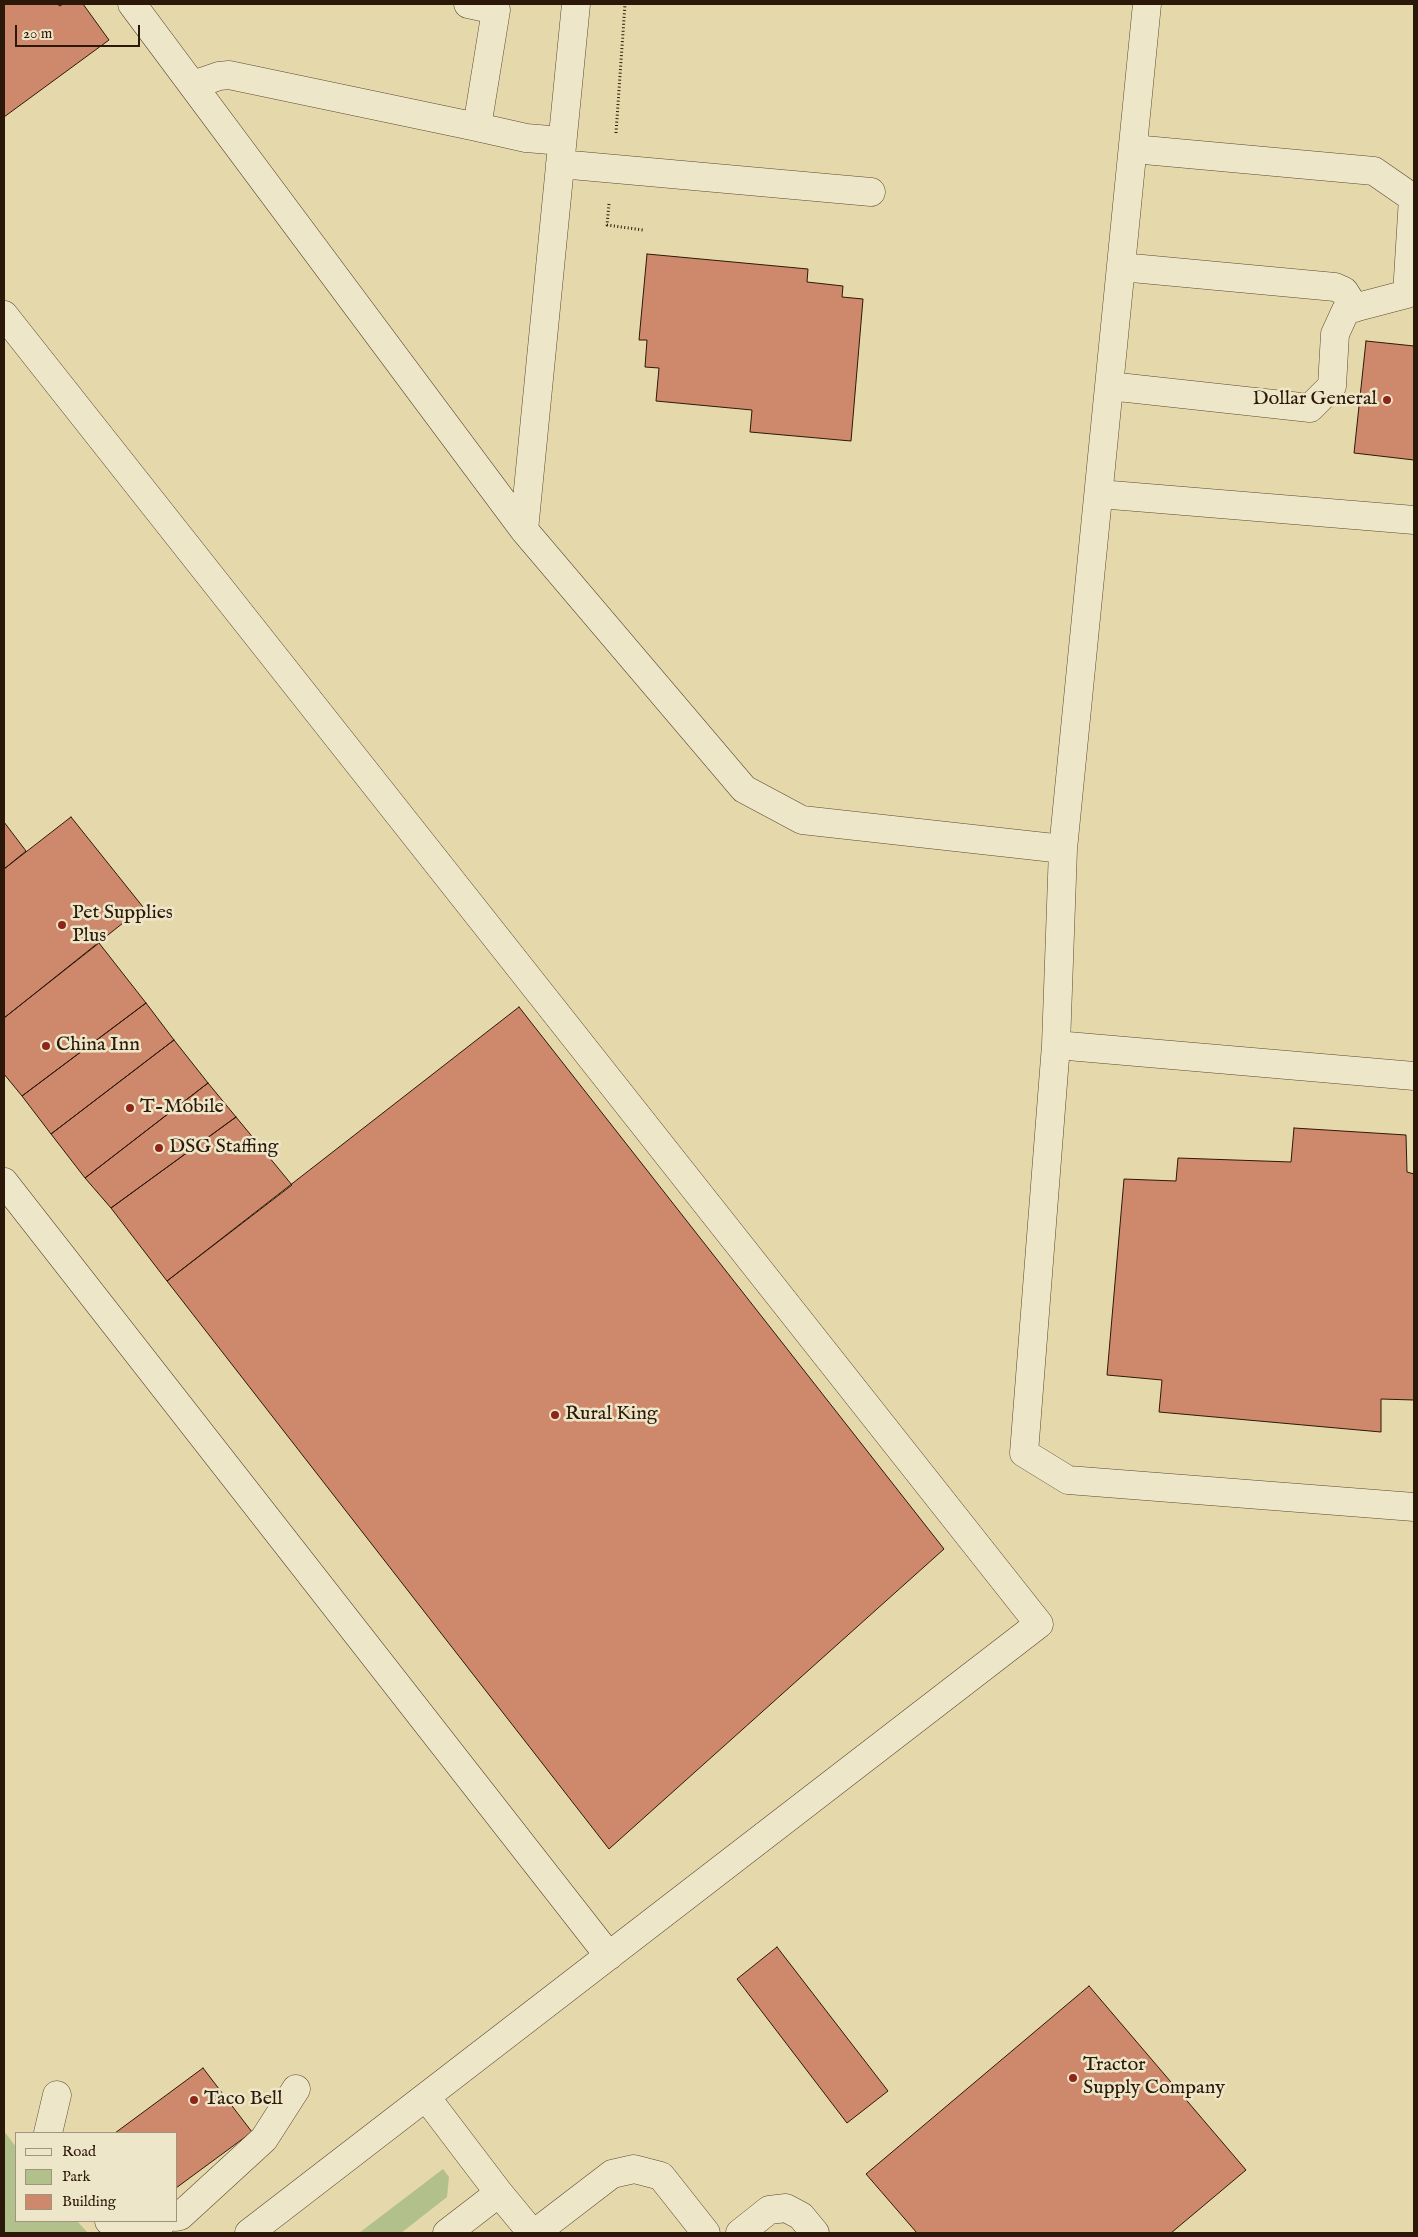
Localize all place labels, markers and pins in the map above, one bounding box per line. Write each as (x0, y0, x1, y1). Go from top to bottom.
place label: Dollar General (1253, 388, 1377, 412)
marker: Dollar General (1381, 394, 1393, 406)
place label: Pet Supplies Plus (72, 902, 173, 949)
marker: Pet Supplies Plus (56, 919, 68, 931)
place label: China Inn (56, 1034, 140, 1058)
marker: China Inn (40, 1040, 52, 1052)
place label: T-Mobile (140, 1096, 224, 1120)
marker: T-Mobile (124, 1102, 136, 1114)
place label: DSG Staffing (169, 1136, 278, 1160)
marker: DSG Staffing (153, 1142, 165, 1154)
place label: Rural King (565, 1403, 658, 1427)
marker: Rural King (549, 1409, 561, 1421)
place label: Tractor Supply Company (1083, 2054, 1225, 2101)
marker: Tractor Supply Company (1067, 2072, 1079, 2084)
place label: Taco Bell (204, 2088, 283, 2112)
marker: Taco Bell (188, 2094, 200, 2106)

